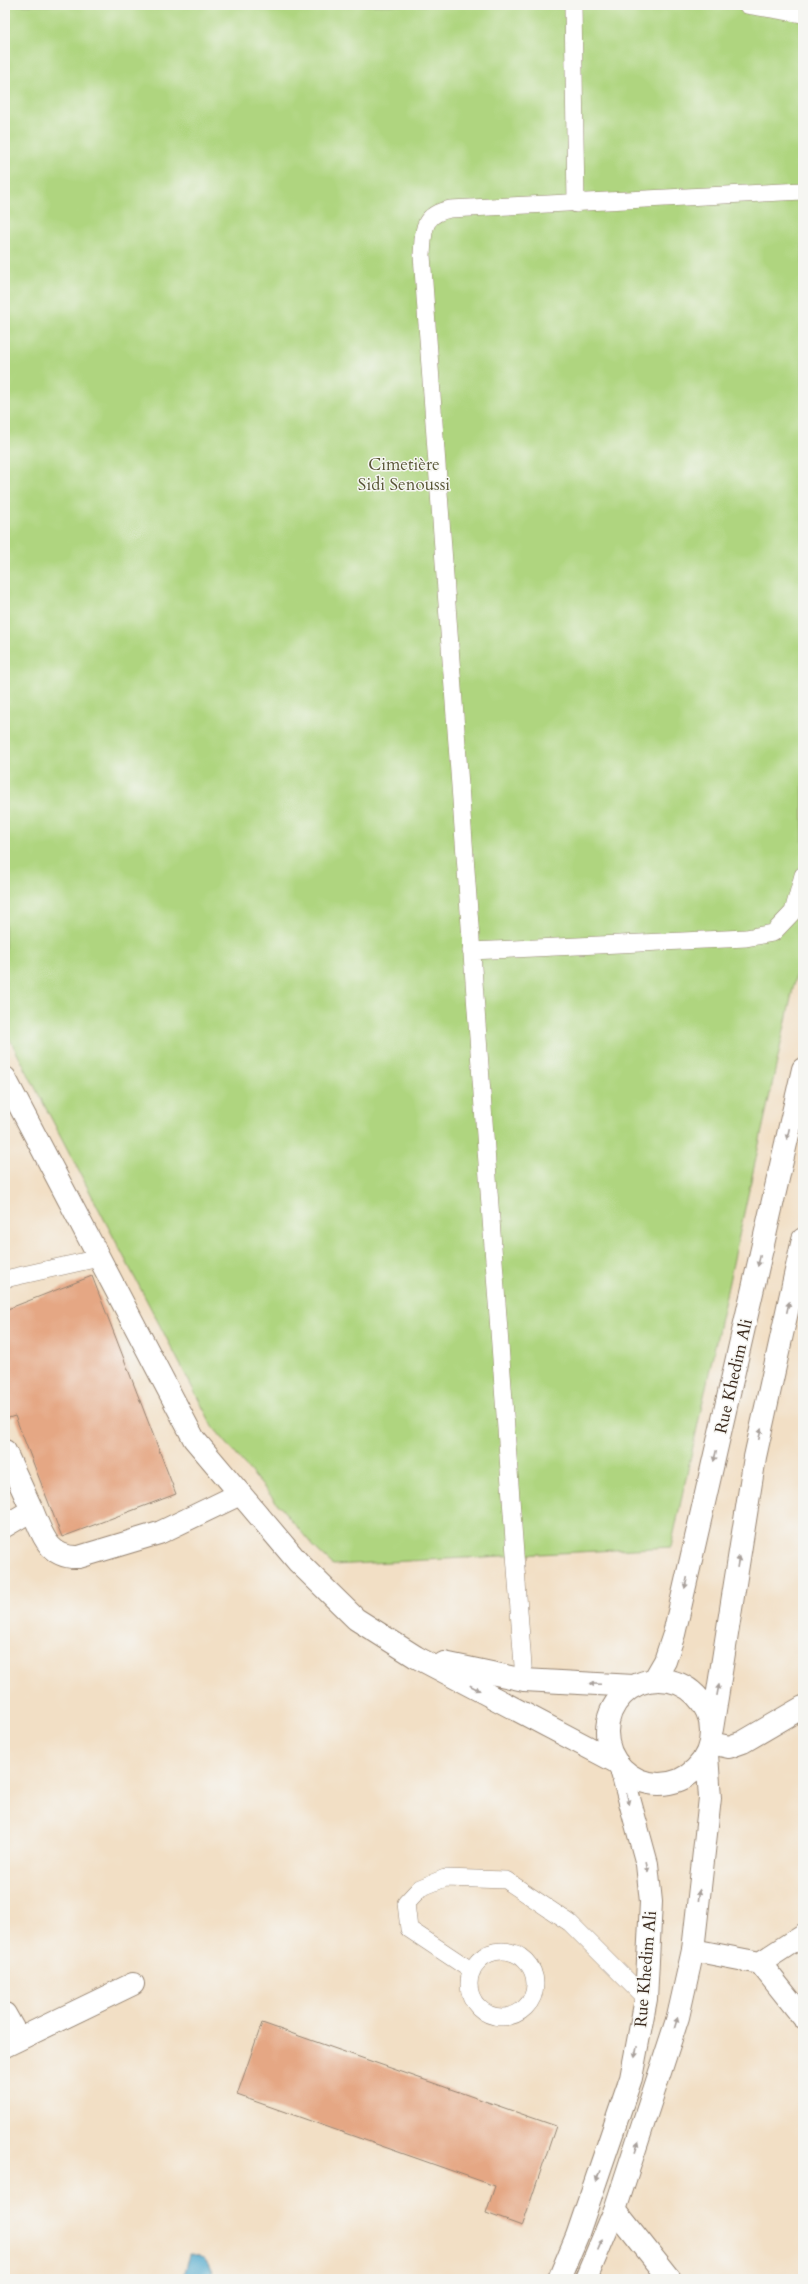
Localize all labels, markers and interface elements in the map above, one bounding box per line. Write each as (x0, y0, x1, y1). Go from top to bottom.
park label: Cimetière Sidi Senoussi (358, 453, 450, 496)
one-way arrow (785, 1128, 791, 1141)
one-way arrow (756, 1255, 762, 1267)
one-way arrow (786, 1300, 792, 1313)
street label: Rue Khedim Ali (709, 1316, 758, 1436)
one-way arrow (757, 1427, 763, 1440)
one-way arrow (711, 1450, 717, 1462)
one-way arrow (735, 1556, 741, 1568)
one-way arrow (682, 1577, 688, 1589)
one-way arrow (589, 1680, 601, 1687)
one-way arrow (715, 1684, 721, 1696)
one-way arrow (469, 1685, 481, 1691)
one-way arrow (625, 1794, 631, 1806)
one-way arrow (644, 1861, 650, 1873)
one-way arrow (696, 1889, 702, 1902)
street label: Rue Khedim Ali (629, 1910, 662, 2028)
one-way arrow (673, 2017, 679, 2029)
one-way arrow (633, 2046, 639, 2058)
one-way arrow (634, 2141, 640, 2153)
one-way arrow (594, 2170, 600, 2182)
one-way arrow (598, 2238, 604, 2250)

